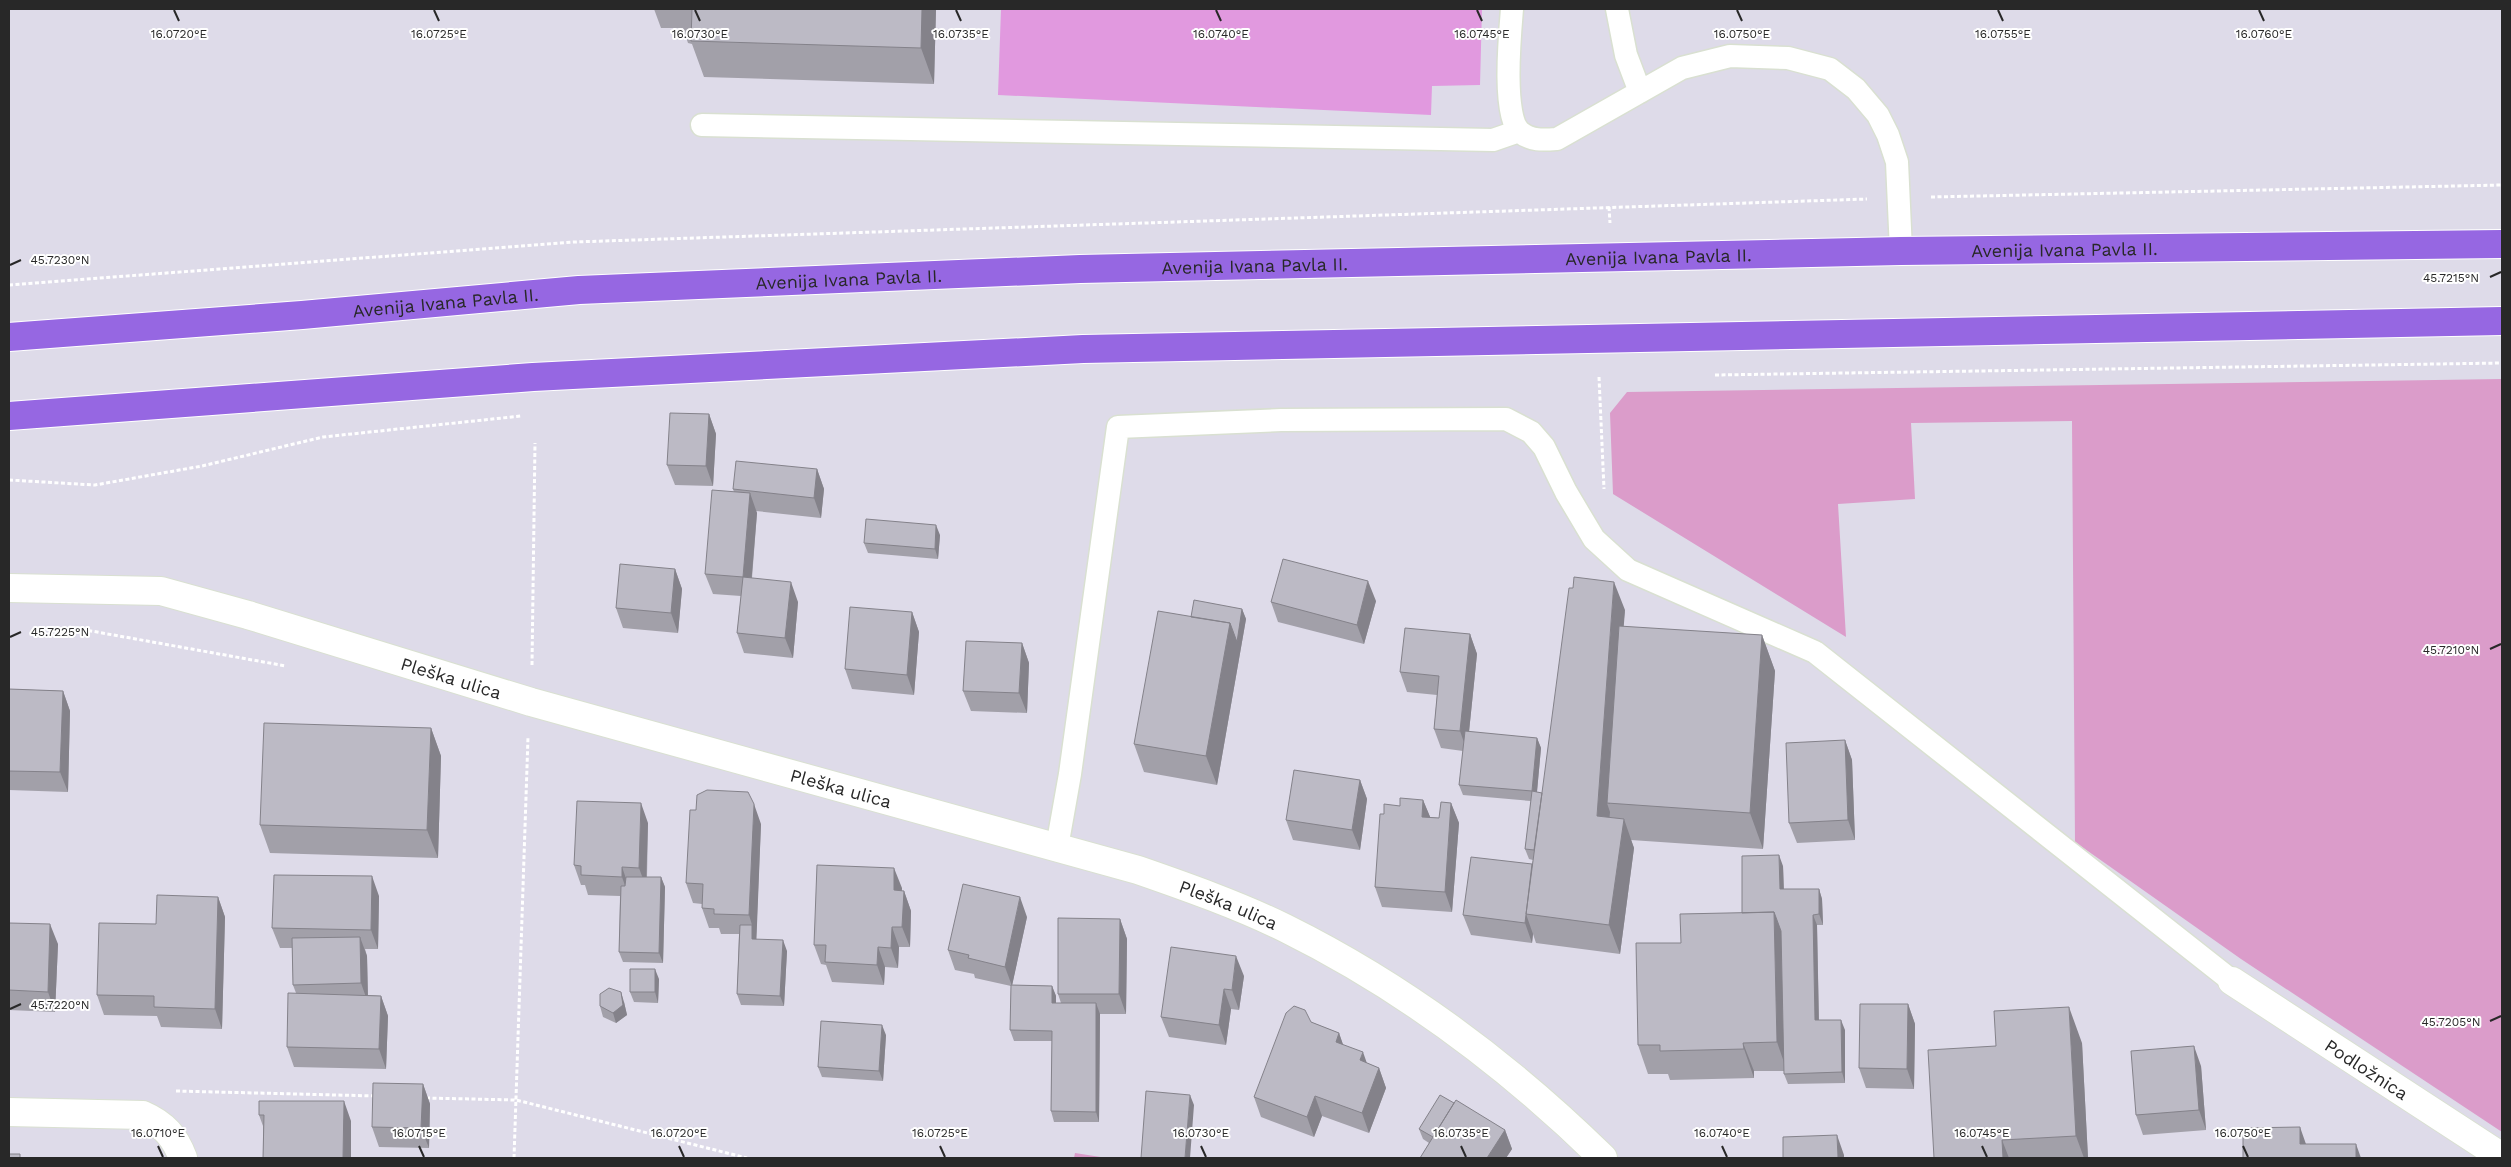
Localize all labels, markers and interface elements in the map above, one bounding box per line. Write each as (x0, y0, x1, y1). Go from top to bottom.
text: 16.0720°E (151, 27, 208, 41)
text: 16.0725°E (411, 27, 467, 41)
text: 16.0730°E (672, 27, 729, 41)
text: 16.0735°E (933, 27, 989, 41)
text: 16.0740°E (1193, 27, 1249, 41)
text: 16.0745°E (1454, 27, 1510, 41)
text: 16.0750°E (1714, 27, 1771, 41)
text: 16.0755°E (1975, 27, 2031, 41)
text: 16.0760°E (2236, 27, 2293, 41)
street label: Avenija Ivana Pavla II. (1971, 238, 2158, 261)
street label: Avenija Ivana Pavla II. (1565, 244, 1752, 269)
text: 45.7230°N (31, 253, 89, 267)
street label: Avenija Ivana Pavla II. (1161, 253, 1348, 278)
street label: Avenija Ivana Pavla II. (755, 264, 942, 293)
text: 45.7215°N (2423, 271, 2479, 285)
street label: Avenija Ivana Pavla II. (352, 283, 539, 321)
text: 45.7225°N (31, 625, 89, 639)
text: 45.7210°N (2423, 643, 2479, 657)
street label: Pleška ulica (399, 652, 504, 703)
street label: Pleška ulica (788, 764, 894, 812)
street label: Pleška ulica (1177, 875, 1281, 934)
text: 45.7220°N (31, 998, 89, 1012)
text: 45.7205°N (2422, 1015, 2480, 1029)
street label: Podložnica (2321, 1034, 2412, 1104)
text: 16.0710°E (131, 1126, 185, 1140)
text: 16.0715°E (392, 1126, 446, 1140)
text: 16.0720°E (651, 1126, 708, 1140)
text: 16.0725°E (912, 1126, 968, 1140)
text: 16.0730°E (1173, 1126, 1230, 1140)
text: 16.0735°E (1433, 1126, 1489, 1140)
text: 16.0740°E (1694, 1126, 1750, 1140)
text: 16.0745°E (1954, 1126, 2010, 1140)
text: 16.0750°E (2215, 1126, 2272, 1140)

